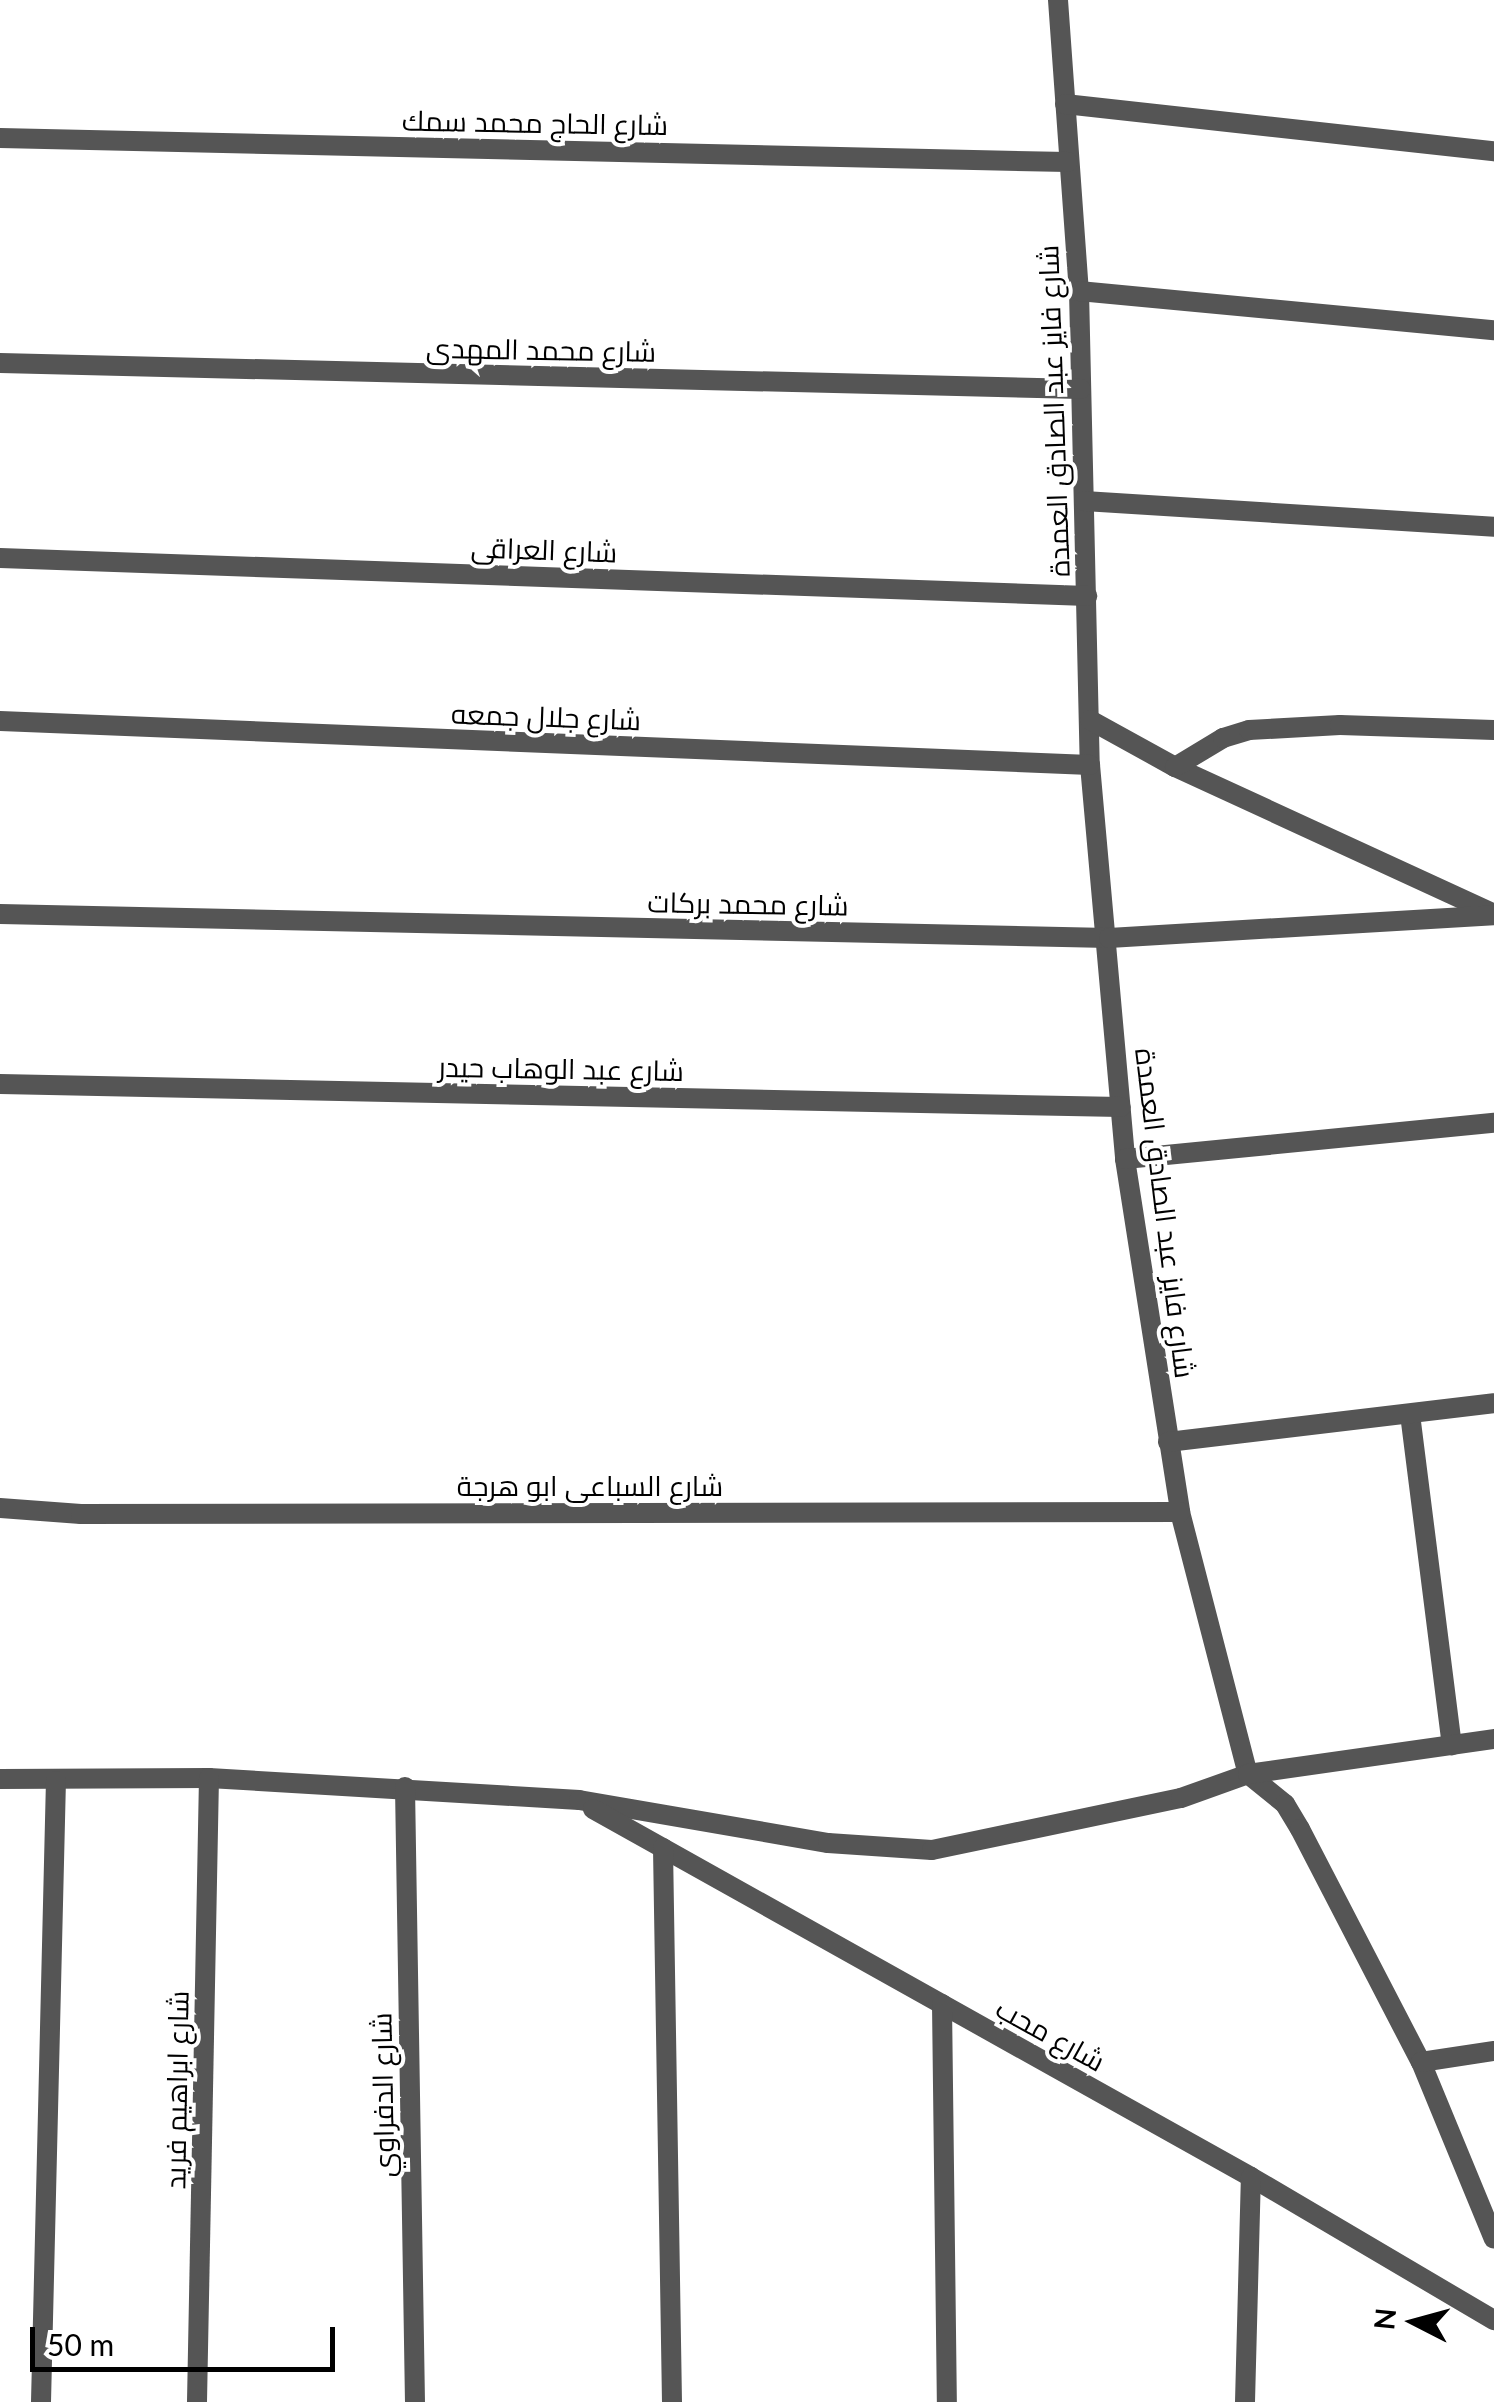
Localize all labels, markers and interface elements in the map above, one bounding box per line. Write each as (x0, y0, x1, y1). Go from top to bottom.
street label: شارع الحاج محمد سمك (402, 103, 668, 141)
street label: شارع فايز عبد الصادق العمدة (1030, 244, 1076, 578)
street label: شارع محمد المهدى (426, 330, 656, 368)
street label: شارع العراقى (470, 530, 618, 568)
street label: شارع جلال جمعه (450, 696, 642, 736)
street label: شارع محمد بركات (647, 884, 849, 922)
street label: شارع فايز عبد الصادق العمدة (1129, 1046, 1203, 1380)
street label: شارع عبد الوهاب حيدر (438, 1049, 684, 1087)
street label: شارع السباعى ابو هرجة (457, 1468, 723, 1502)
street label: شارع ابراهيم فريد (157, 1990, 195, 2190)
street label: شارع محب (991, 1990, 1111, 2078)
street label: شارع الدفراوي (364, 2012, 400, 2178)
north arrow (1364, 2272, 1464, 2372)
text: N (1366, 2306, 1402, 2331)
scale bar (35, 2307, 340, 2369)
text: 50 m (47, 2326, 114, 2362)

